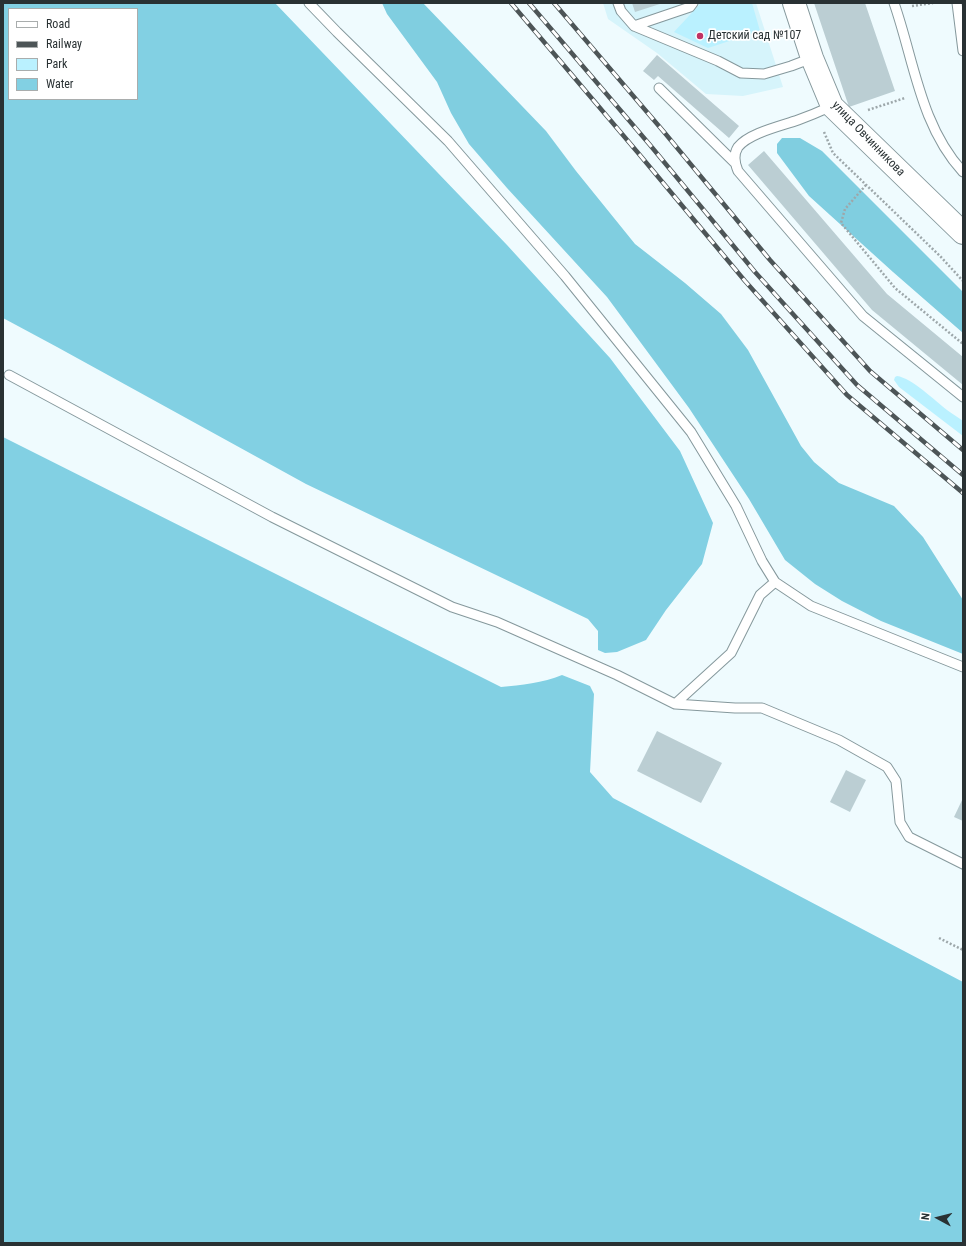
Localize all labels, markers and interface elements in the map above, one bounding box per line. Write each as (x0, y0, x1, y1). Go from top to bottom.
legend (8, 8, 138, 100)
text: Road (46, 17, 70, 31)
place label: Детский сад №107 (708, 29, 801, 43)
marker: Детский сад №107 (695, 31, 705, 41)
text: Railway (46, 37, 82, 51)
text: Park (46, 57, 67, 71)
text: Water (46, 77, 74, 91)
street label: улица Овчинникова (829, 99, 907, 179)
north arrow (918, 1198, 958, 1238)
text: N (919, 1212, 932, 1221)

